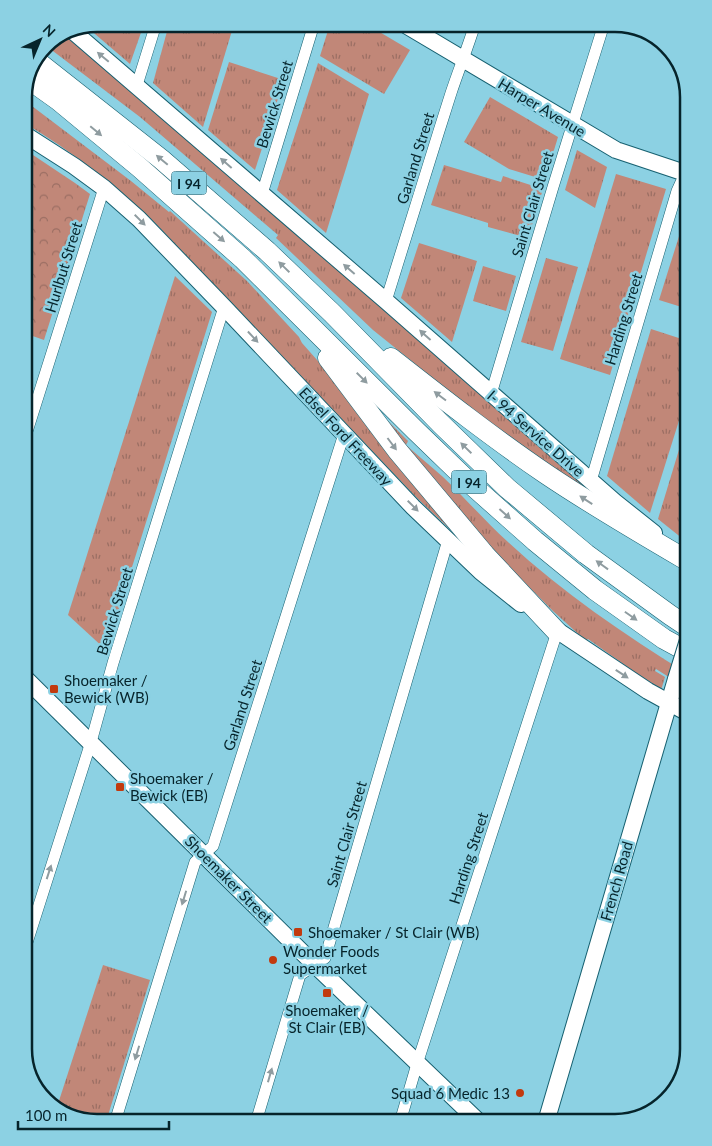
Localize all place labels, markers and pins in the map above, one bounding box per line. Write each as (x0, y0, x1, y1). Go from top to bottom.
place label: Shoemaker / Bewick (WB) (64, 671, 149, 706)
marker: Shoemaker / Bewick (WB) (48, 683, 60, 695)
place label: Shoemaker / Bewick (EB) (130, 769, 214, 804)
marker: Shoemaker / Bewick (EB) (114, 781, 126, 793)
place label: Shoemaker / St Clair (WB) (308, 923, 479, 941)
marker: Shoemaker / St Clair (WB) (292, 926, 304, 938)
place label: Wonder Foods Supermarket (283, 942, 380, 977)
marker: Wonder Foods Supermarket (267, 954, 279, 966)
marker: Shoemaker / St Clair (EB) (321, 987, 333, 999)
place label: Shoemaker / St Clair (EB) (285, 1001, 369, 1036)
place label: Squad 6 Medic 13 (391, 1084, 510, 1102)
marker: Squad 6 Medic 13 (514, 1087, 526, 1099)

